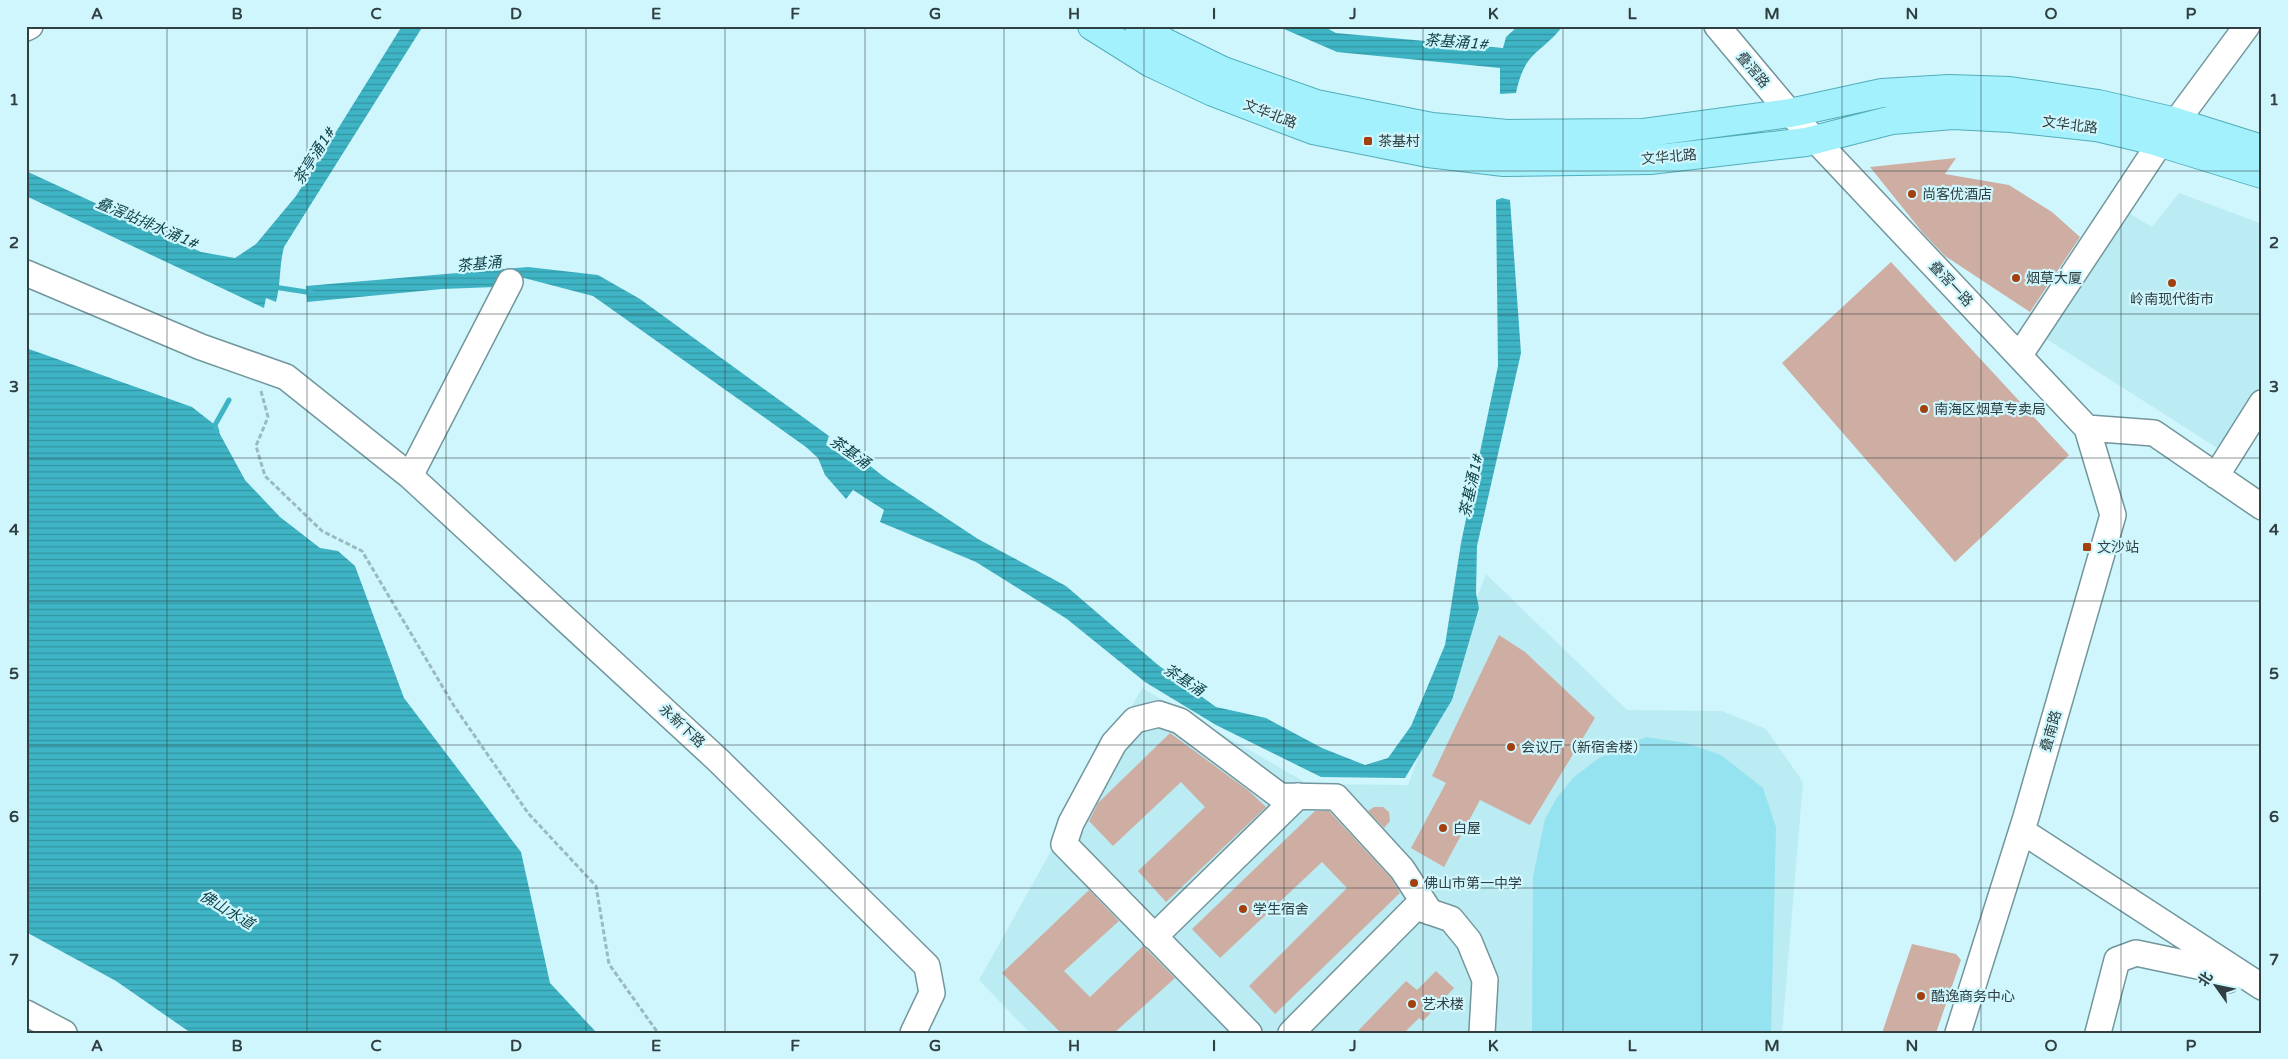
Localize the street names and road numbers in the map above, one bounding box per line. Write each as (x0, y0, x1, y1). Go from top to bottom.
street label: 叠滘路 (1733, 48, 1773, 92)
street label: 文华北路 (1241, 96, 1299, 132)
street label: 文华北路 (2041, 113, 2099, 137)
street label: 文华北路 (1640, 146, 1698, 168)
street label: 叠滘一路 (1926, 258, 1976, 310)
street label: 永新下路 (656, 701, 708, 751)
street label: 叠南路 (2037, 708, 2065, 754)

